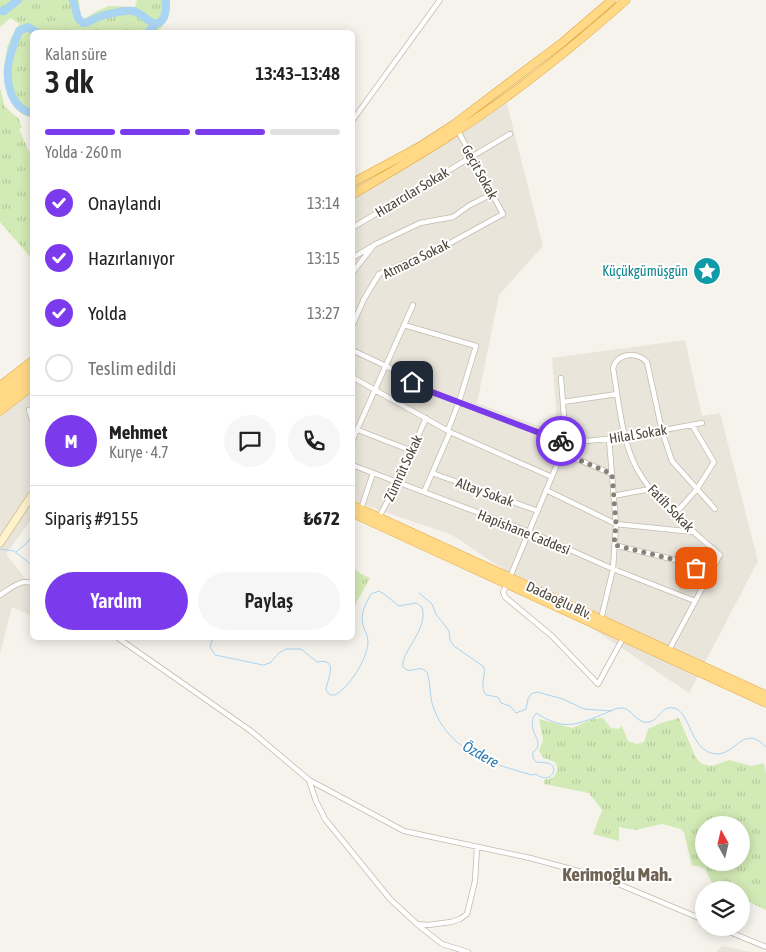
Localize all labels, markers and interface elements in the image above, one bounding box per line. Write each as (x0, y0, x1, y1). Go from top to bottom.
text: Kalan süre (45, 45, 107, 63)
text: 13:43–13:48 (255, 62, 340, 84)
text: 3 dk (45, 63, 94, 100)
street label: Geçit Sokak (459, 142, 501, 202)
text: Yolda · 260 m (45, 143, 122, 161)
street label: Hızarcılar Sokak (372, 164, 452, 220)
icon: check (45, 189, 73, 217)
text: Onaylandı (88, 192, 161, 214)
text: 13:14 (307, 194, 340, 212)
street label: Atmaca Sokak (380, 236, 452, 282)
icon: check (45, 244, 73, 272)
text: Hazırlanıyor (88, 247, 174, 269)
text: 13:15 (307, 249, 340, 267)
place icon: Küçükgümüşgün (692, 256, 722, 286)
place label: Küçükgümüşgün (602, 263, 688, 279)
icon: check (45, 299, 73, 327)
text: Yolda (88, 302, 127, 324)
text: 13:27 (307, 304, 340, 322)
text: Teslim edildi (88, 357, 176, 379)
pin (391, 361, 433, 403)
icon: home (398, 368, 426, 396)
button: chat (224, 415, 276, 467)
button: phone (288, 415, 340, 467)
courier (536, 416, 586, 466)
text: Mehmet (109, 421, 167, 443)
street label: Hilal Sokak (608, 422, 668, 446)
icon: bike (547, 427, 575, 455)
text: M (65, 430, 77, 452)
street label: Zümrüt Sokak (381, 432, 425, 504)
text: Kurye · 4.7 (109, 443, 169, 461)
street label: Altay Sokak (454, 474, 516, 510)
street label: Fatih Sokak (645, 481, 697, 535)
street label: Hapishane Caddesi (475, 506, 573, 558)
text: Sipariş #9155 (45, 507, 139, 529)
text: ₺672 (304, 507, 340, 529)
pin (675, 547, 717, 589)
icon: bag (682, 554, 710, 582)
button: Yardım (45, 572, 188, 630)
button: Paylaş (198, 572, 340, 630)
street label: Dadaoğlu Blv. (524, 578, 594, 622)
water label: Özdere (460, 737, 502, 771)
north arrow (695, 816, 750, 871)
map controls (695, 816, 750, 936)
district label: Kerimoğlu Mah. (562, 863, 672, 885)
button: layers (695, 881, 750, 936)

